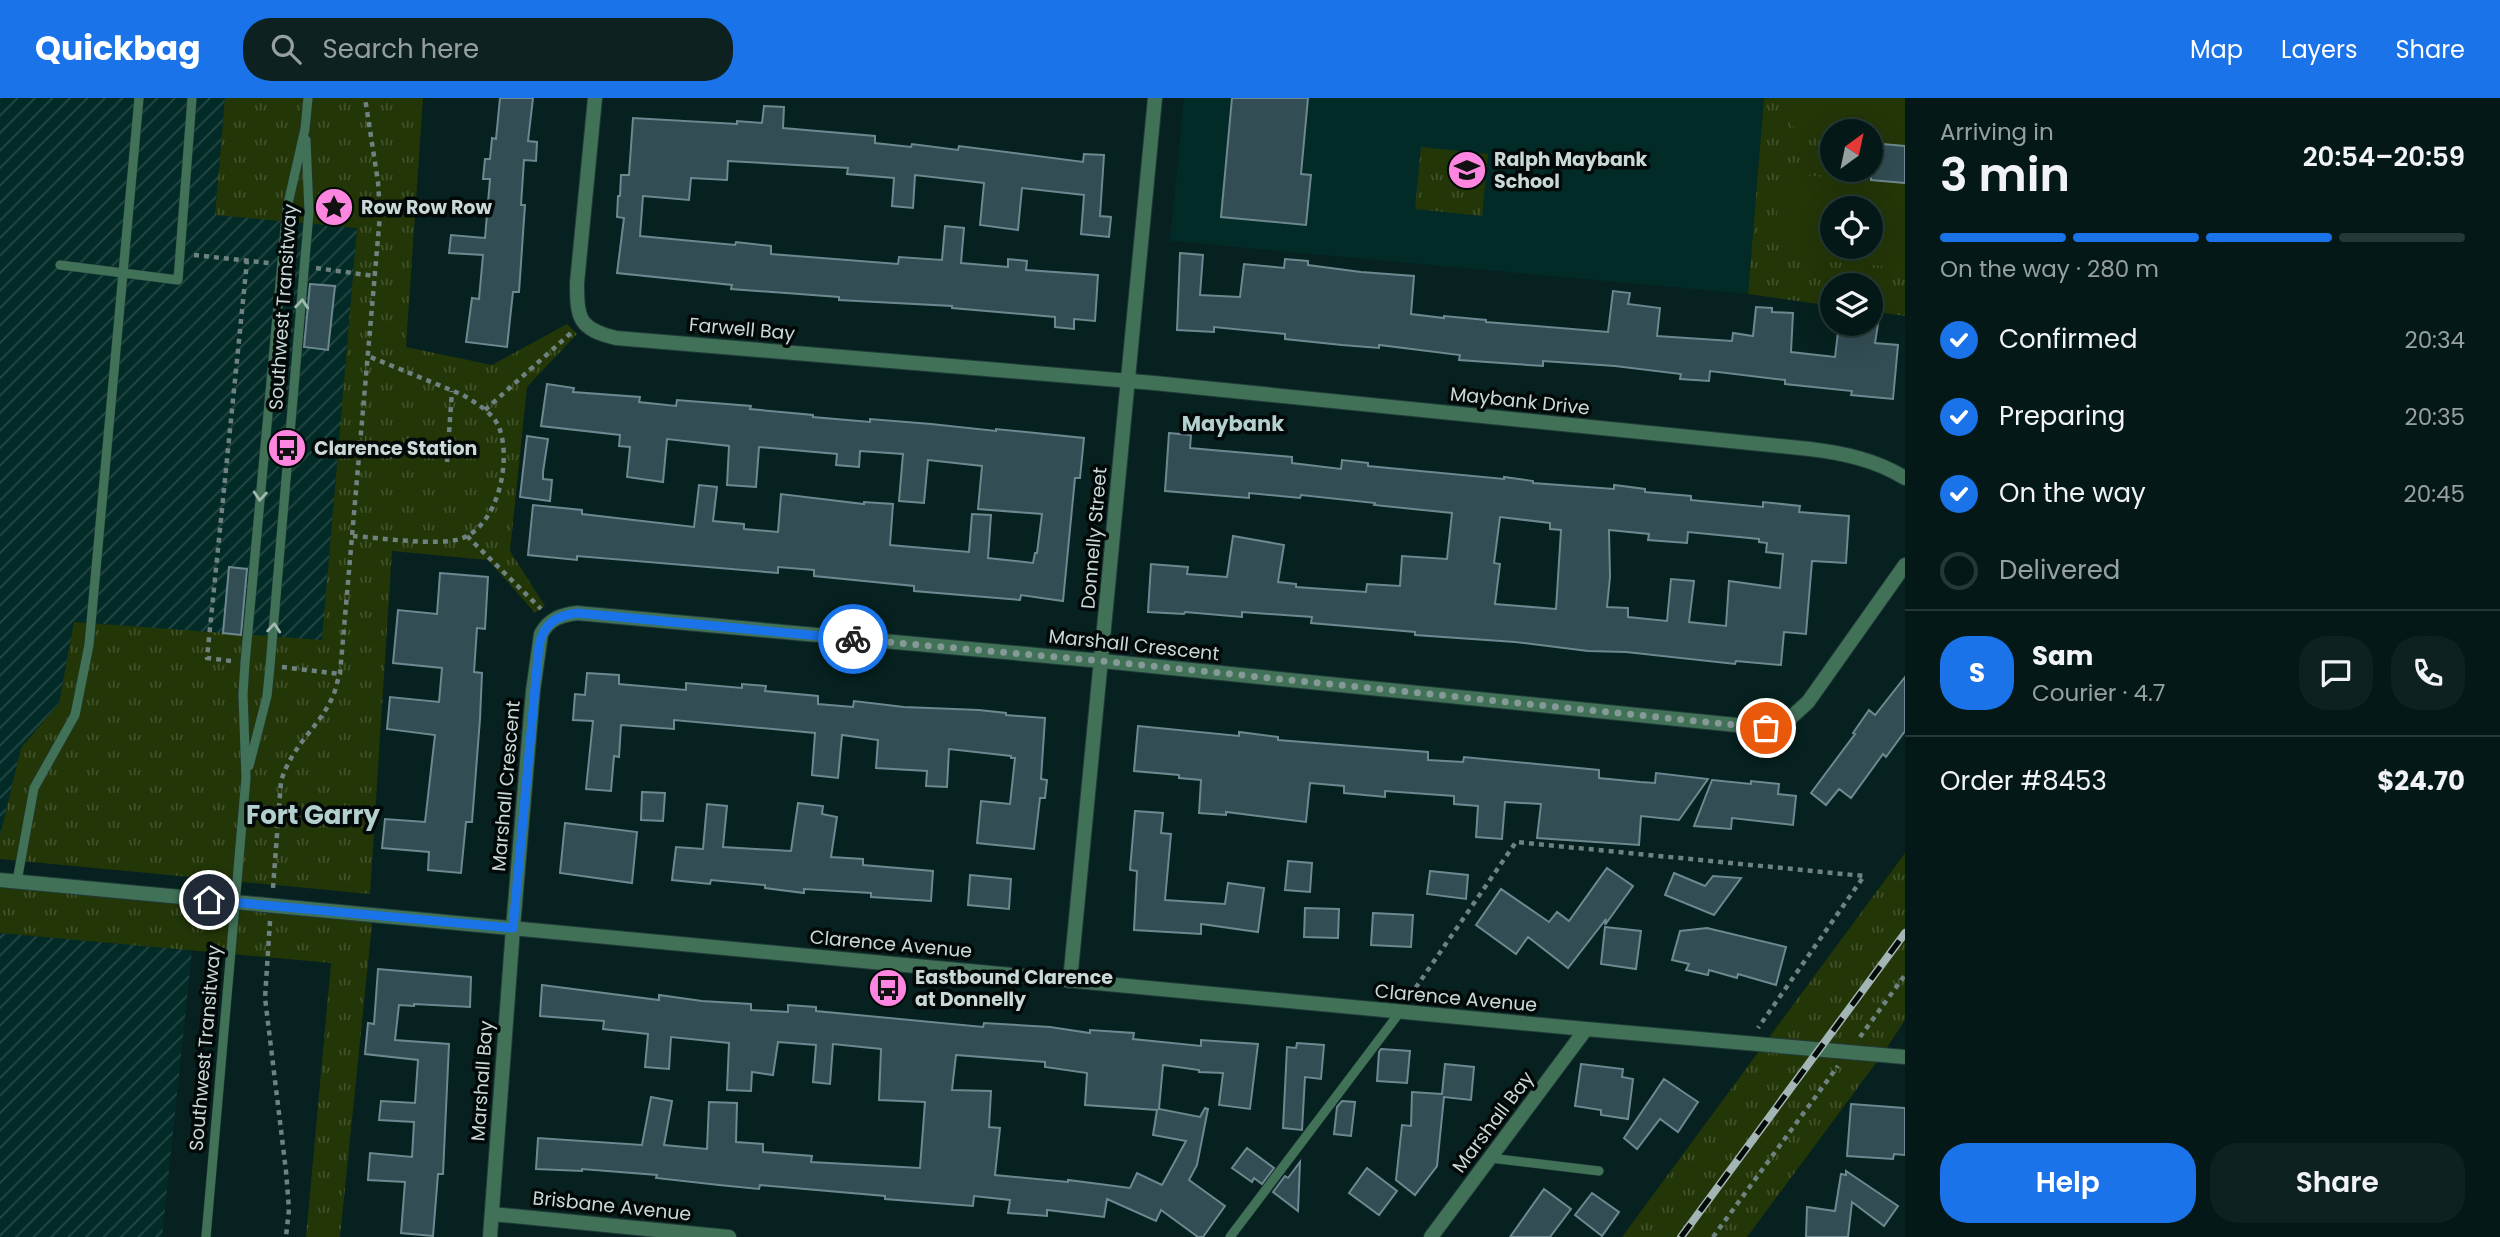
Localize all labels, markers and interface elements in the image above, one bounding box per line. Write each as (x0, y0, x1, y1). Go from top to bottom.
search box (243, 18, 733, 81)
text: Quickbag (35, 25, 201, 72)
icon: search (267, 30, 305, 68)
text: Search here (323, 31, 479, 67)
text: Map (2190, 33, 2243, 66)
text: Layers (2281, 33, 2357, 66)
text: Share (2395, 33, 2465, 66)
text: Arriving in (1940, 116, 2054, 148)
north arrow (1820, 119, 1883, 182)
map controls (1820, 119, 1883, 336)
text: 20:54–20:59 (2303, 139, 2465, 175)
text: 3 min (1940, 143, 2070, 207)
place label: Ralph Maybank School (1494, 146, 1648, 195)
school or university icon: Ralph Maybank School (1446, 149, 1488, 191)
place icon: Row Row Row (313, 186, 355, 228)
place label: Row Row Row (361, 194, 492, 221)
button: locate (1820, 196, 1883, 259)
street label: Southwest Transitway (262, 203, 304, 411)
text: On the way · 280 m (1940, 253, 2159, 285)
button: layers (1820, 273, 1883, 336)
one-way arrow (294, 298, 309, 309)
street label: Farwell Bay (688, 311, 797, 347)
icon: check (1940, 321, 1978, 359)
text: Confirmed (1999, 321, 2137, 357)
text: 20:34 (2404, 324, 2465, 356)
street label: Maybank Drive (1449, 380, 1591, 422)
icon: check (1940, 398, 1978, 436)
text: Preparing (1999, 398, 2125, 434)
text: 20:35 (2404, 401, 2465, 433)
district label: Maybank (1182, 409, 1284, 438)
bus stop icon: Clarence Station (266, 427, 308, 469)
place label: Clarence Station (314, 435, 477, 462)
street label: Donnelly Street (1074, 466, 1114, 610)
icon: check (1940, 475, 1978, 513)
text: On the way (1999, 475, 2146, 511)
text: 20:45 (2404, 478, 2465, 510)
one-way arrow (253, 490, 268, 502)
text: Delivered (1999, 552, 2120, 588)
courier (818, 604, 888, 674)
icon: bike (834, 620, 872, 658)
one-way arrow (266, 622, 281, 633)
street label: Marshall Crescent (1047, 623, 1221, 667)
button: chat (2299, 636, 2373, 710)
button: phone (2391, 636, 2465, 710)
text: Sam (2032, 638, 2093, 674)
text: S (1969, 655, 1985, 691)
text: Courier · 4.7 (2032, 677, 2165, 709)
pin (1736, 698, 1796, 758)
street label: Marshall Crescent (485, 699, 527, 873)
icon: bag (1747, 709, 1785, 747)
text: Order #8453 (1940, 763, 2107, 799)
text: $24.70 (2377, 763, 2465, 799)
district label: Fort Garry (246, 797, 381, 833)
pin (179, 870, 239, 930)
icon: home (190, 881, 228, 919)
street label: Clarence Avenue (809, 923, 973, 965)
street label: Southwest Transitway (183, 944, 227, 1152)
place label: Eastbound Clarence at Donnelly (915, 964, 1113, 1013)
bus stop icon: Eastbound Clarence at Donnelly (867, 967, 909, 1009)
street label: Clarence Avenue (1374, 977, 1538, 1019)
street label: Marshall Bay (464, 1019, 500, 1142)
street label: Marshall Bay (1446, 1065, 1540, 1178)
button: Help (1940, 1143, 2196, 1223)
button: Share (2210, 1143, 2465, 1223)
street label: Brisbane Avenue (531, 1184, 693, 1228)

